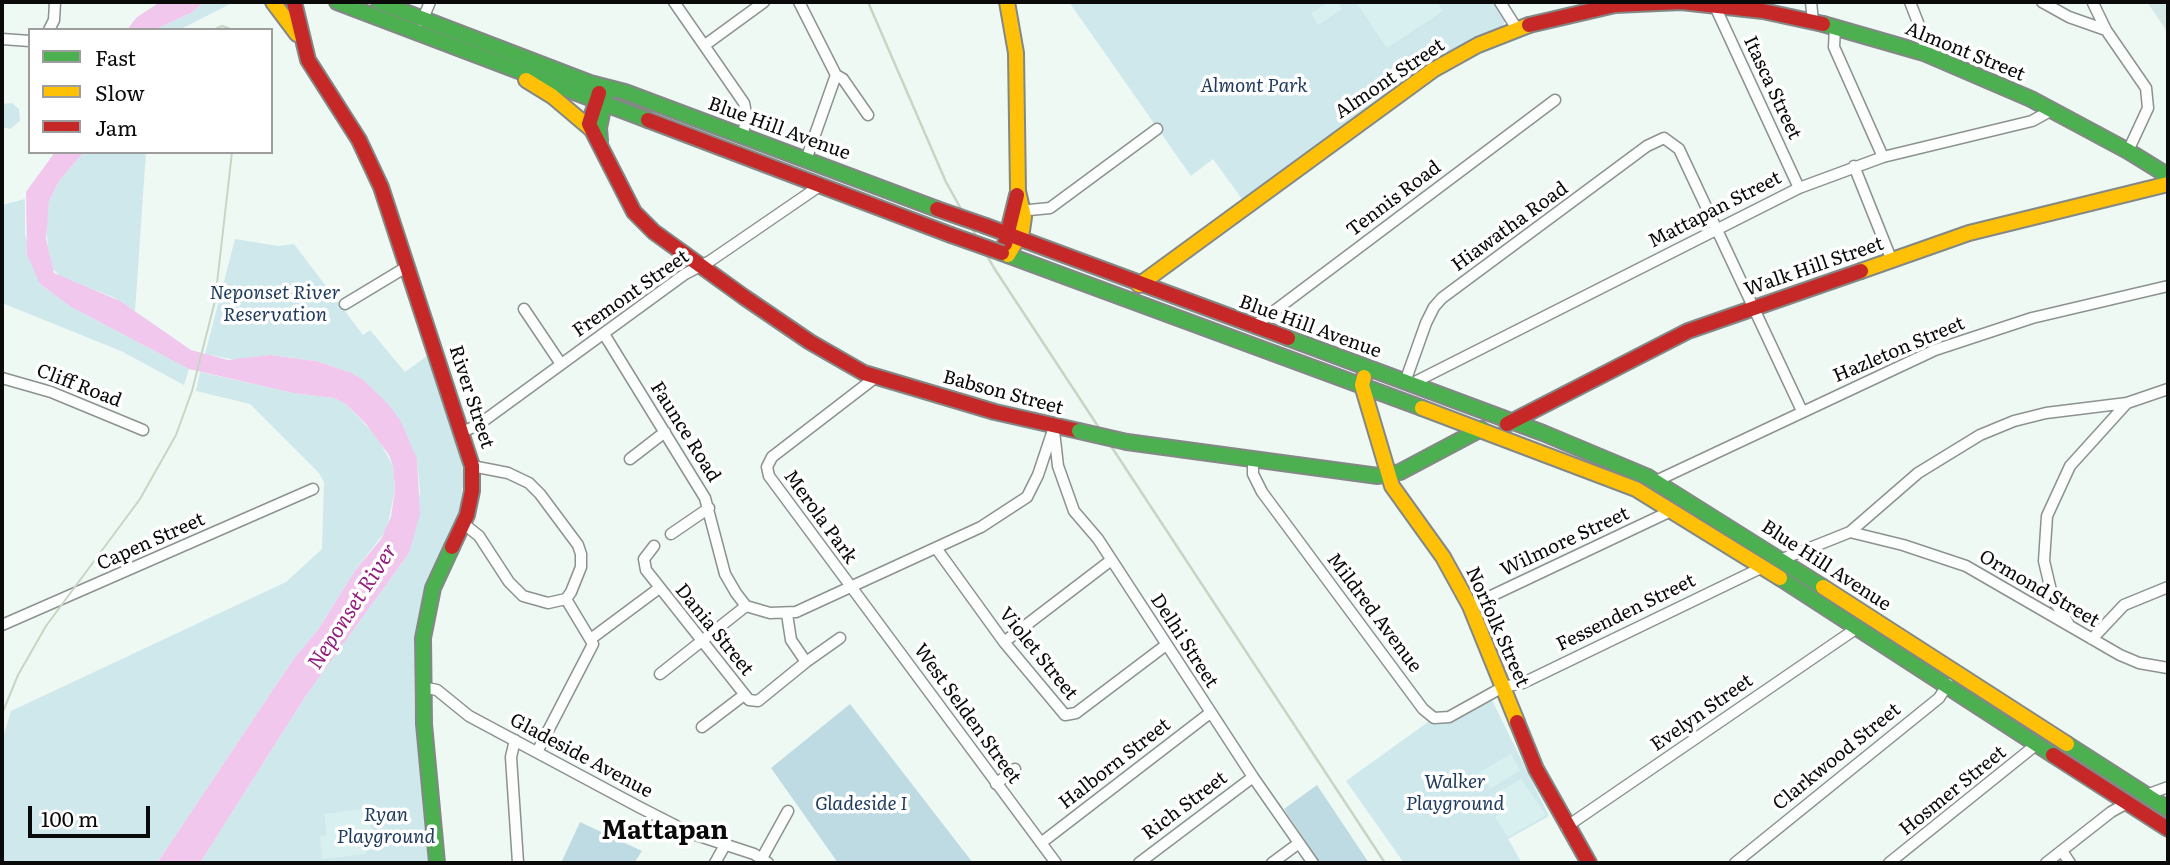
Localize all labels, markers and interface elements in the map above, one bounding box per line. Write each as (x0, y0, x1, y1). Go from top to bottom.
street label: Almont Street (1902, 18, 2028, 86)
legend (28, 28, 273, 154)
street label: Itasca Street (1738, 33, 1806, 143)
street label: Almont Street (1331, 34, 1449, 124)
text: Fast (95, 41, 136, 72)
park label: Almont Park (1200, 75, 1308, 97)
text: Slow (95, 76, 145, 107)
street label: Blue Hill Avenue (705, 93, 853, 165)
text: Jam (95, 111, 137, 142)
street label: Tennis Road (1342, 156, 1446, 242)
street label: Mattapan Street (1645, 167, 1785, 253)
street label: Hiawatha Road (1447, 177, 1573, 277)
street label: Walk Hill Street (1741, 233, 1887, 301)
street label: Fremont Street (568, 245, 694, 343)
park label: Neponset River Reservation (209, 282, 341, 326)
street label: Blue Hill Avenue (1236, 291, 1384, 363)
street label: Hazleton Street (1830, 312, 1968, 388)
street label: River Street (444, 343, 498, 451)
street label: Cliff Road (33, 359, 125, 413)
street label: Babson Street (940, 366, 1066, 420)
street label: Faunce Road (645, 377, 725, 487)
street label: Merola Park (778, 466, 862, 568)
street label: Wilmore Street (1497, 502, 1633, 582)
street label: Capen Street (94, 508, 208, 576)
street label: Blue Hill Avenue (1757, 516, 1895, 616)
water label: Neponset River (303, 539, 403, 675)
street label: Ormond Street (1975, 545, 2103, 633)
street label: Mildred Avenue (1322, 549, 1426, 677)
street label: Norfolk Street (1460, 563, 1534, 691)
street label: Fessenden Street (1553, 570, 1699, 656)
street label: Dania Street (670, 579, 758, 681)
street label: Delhi Street (1145, 590, 1223, 692)
street label: Violet Street (994, 603, 1082, 705)
street label: West Selden Street (909, 640, 1025, 788)
street label: Evelyn Street (1647, 669, 1757, 757)
street label: Clarkwood Street (1769, 699, 1905, 815)
street label: Gladeside Avenue (506, 709, 656, 803)
street label: Halborn Street (1055, 714, 1175, 814)
street label: Hosmer Street (1895, 741, 2011, 841)
street label: Rich Street (1138, 767, 1232, 845)
park label: Walker Playground (1406, 771, 1504, 815)
scale bar (32, 792, 154, 836)
park label: Gladeside I (815, 793, 907, 815)
text: 100 m (41, 802, 98, 833)
park label: Ryan Playground (337, 804, 435, 848)
district label: Mattapan (602, 815, 728, 847)

